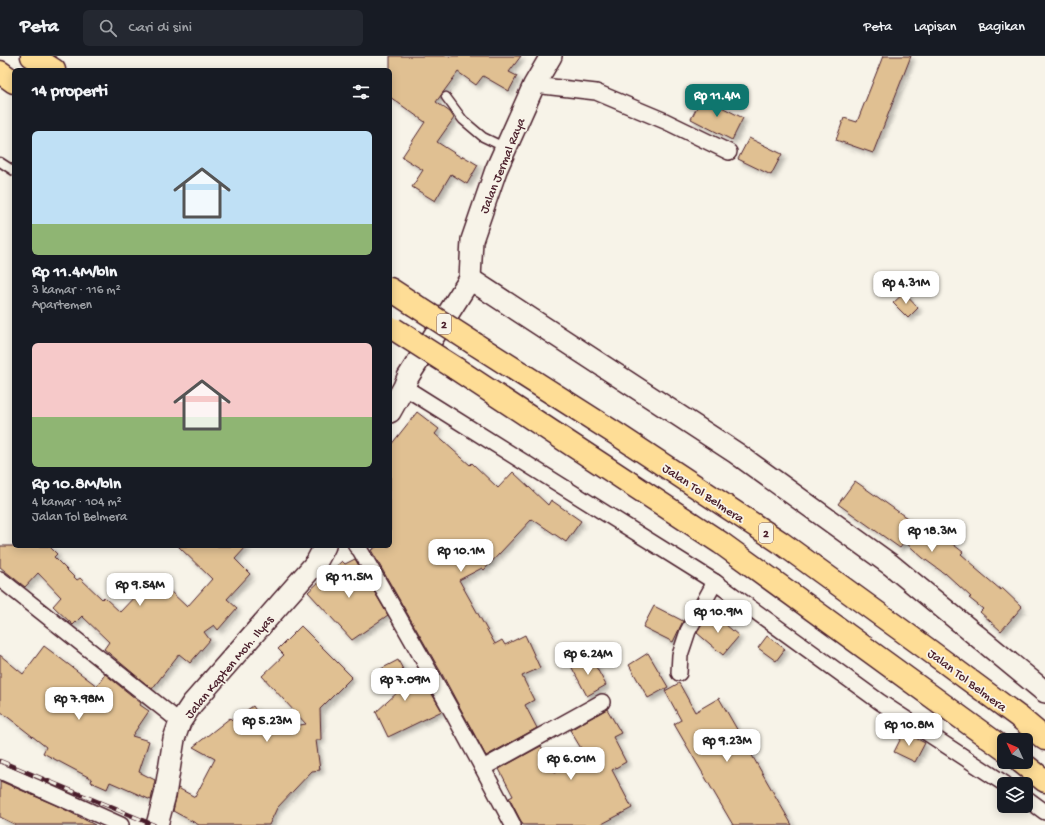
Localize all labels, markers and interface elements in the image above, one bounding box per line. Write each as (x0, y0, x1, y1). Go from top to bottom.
search box (83, 10, 363, 46)
text: Peta (20, 16, 59, 39)
icon: search (97, 17, 119, 39)
text: Cari di sini (129, 19, 192, 37)
text: Peta (864, 19, 892, 36)
text: Lapisan (914, 19, 956, 36)
text: Bagikan (978, 19, 1025, 36)
icon: filters (350, 81, 372, 103)
text: 14 properti (32, 82, 108, 102)
pin: Rp 11.4M (676, 84, 758, 118)
text: Rp 11.4M (694, 89, 740, 104)
street label: Jalan Jermal Raya (477, 115, 530, 216)
icon: home (166, 157, 238, 229)
text: Rp 11.4M/bln (32, 263, 117, 283)
pin: Rp 4.31M (865, 271, 947, 305)
text: Rp 4.31M (882, 276, 930, 291)
text: 3 kamar · 116 m² (32, 283, 121, 298)
text: Apartemen (32, 298, 92, 313)
road number: 2 (437, 314, 451, 334)
icon: home (166, 369, 238, 441)
street label: Jalan Tol Belmera (659, 461, 747, 527)
text: Rp 10.8M/bln (32, 475, 121, 495)
text: 4 kamar · 104 m² (32, 495, 122, 510)
text: Jalan Tol Belmera (32, 510, 127, 525)
pin: Rp 18.3M (891, 519, 973, 553)
road number: 2 (759, 523, 773, 543)
text: Rp 18.3M (908, 524, 956, 539)
pin: Rp 10.1M (420, 539, 502, 573)
text: Rp 10.1M (437, 544, 485, 559)
pin: Rp 11.5M (308, 565, 390, 599)
text: Rp 11.5M (326, 570, 372, 585)
pin: Rp 9.54M (99, 573, 181, 607)
text: Rp 9.54M (116, 578, 164, 593)
pin: Rp 10.9M (677, 600, 759, 634)
text: Rp 10.9M (694, 605, 742, 620)
street label: Jalan Kapten Moh. Ilyas (182, 612, 278, 722)
pin: Rp 6.24M (547, 642, 629, 676)
street label: Jalan Tol Belmera (924, 646, 1010, 716)
text: Rp 6.24M (564, 647, 612, 662)
pin: Rp 7.09M (364, 668, 446, 702)
text: Rp 7.09M (380, 673, 430, 688)
pin: Rp 7.98M (38, 687, 120, 721)
text: Rp 7.98M (54, 692, 104, 707)
pin: Rp 5.23M (226, 709, 308, 743)
pin: Rp 10.8M (868, 713, 950, 747)
text: Rp 5.23M (242, 714, 292, 729)
text: Rp 10.8M (884, 718, 934, 733)
pin: Rp 9.23M (686, 729, 768, 763)
north arrow (997, 733, 1033, 769)
map controls (997, 733, 1033, 813)
text: Rp 9.23M (702, 734, 752, 749)
pin: Rp 6.01M (530, 747, 612, 781)
text: Rp 6.01M (547, 752, 595, 767)
button: layers (997, 777, 1033, 813)

